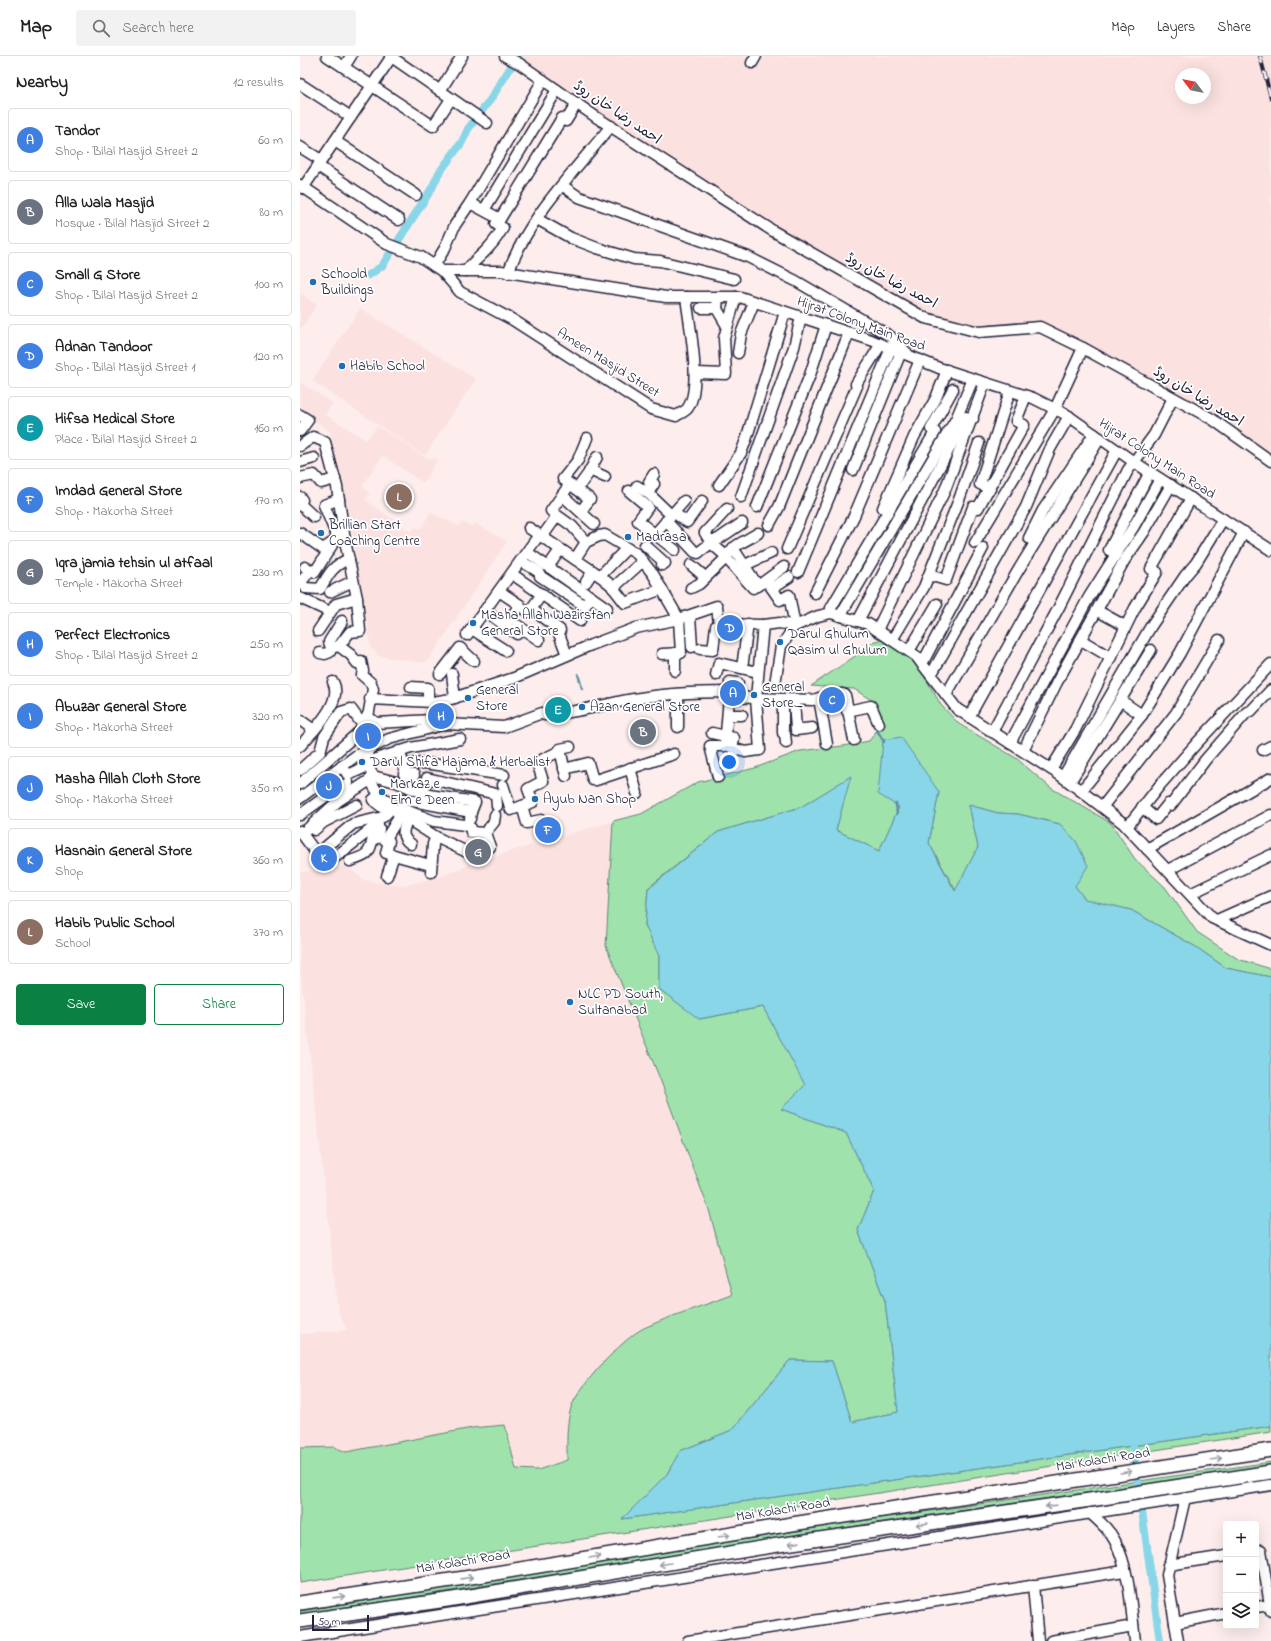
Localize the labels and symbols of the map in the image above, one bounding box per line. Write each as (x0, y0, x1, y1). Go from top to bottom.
north arrow (1175, 68, 1211, 104)
street label: احمد رضا خان روڈ (569, 76, 665, 150)
street label: احمد رضا خان روڈ (841, 248, 941, 314)
place label: Schoold Buildings (320, 264, 374, 302)
marker: Schoold Buildings (308, 277, 318, 287)
street label: Hijrat Colony Main Road (793, 291, 928, 358)
street label: Ameen Masjid Street (553, 323, 664, 403)
place label: Habib School (350, 356, 425, 377)
marker: Habib School (337, 361, 347, 371)
street label: احمد رضا خان روڈ (1149, 362, 1247, 432)
street label: Hijrat Colony Main Road (1094, 413, 1220, 506)
pin: L (386, 482, 412, 512)
place label: Brillian Start Coaching Centre (328, 515, 421, 553)
place label: Madrasa (636, 527, 687, 548)
marker: Brillian Start Coaching Centre (316, 528, 326, 538)
marker: Madrasa (623, 532, 633, 542)
place label: Masha Allah Wazirstan General Store (481, 605, 610, 642)
pin: D (717, 613, 743, 643)
marker: Masha Allah Wazirstan General Store (468, 618, 478, 628)
place label: Darul Ghulum Qasim ul Ghulum (787, 624, 887, 661)
marker: Darul Ghulum Qasim ul Ghulum (775, 637, 785, 647)
place label: General Store_ (762, 677, 804, 714)
pin: A (720, 678, 746, 708)
place label: General Store (476, 680, 518, 717)
pin: C (819, 685, 845, 715)
marker: General Store_ (749, 690, 759, 700)
marker: General Store (463, 693, 473, 703)
pin: E (545, 695, 571, 725)
place label: Azan General Store (590, 697, 701, 718)
pin: H (428, 701, 454, 731)
marker: Azan General Store (577, 702, 587, 712)
pin: B (630, 717, 656, 747)
pin: I (355, 721, 381, 751)
place label: Darul Shifa Hajama & Herbalist (369, 752, 550, 773)
your location (719, 752, 739, 772)
marker: Darul Shifa Hajama & Herbalist (357, 757, 367, 767)
pin: J (316, 771, 342, 801)
place label: Markaz e Elm e Deen (390, 774, 455, 811)
marker: Markaz e Elm e Deen (377, 787, 387, 797)
place label: Ayub Nan Shop (543, 789, 637, 811)
marker: Ayub Nan Shop (530, 794, 540, 804)
pin: F (535, 815, 561, 845)
pin: G (465, 837, 491, 867)
pin: K (311, 843, 337, 873)
place label: NLC PD South, Sultanabad (578, 984, 663, 1021)
marker: NLC PD South, Sultanabad (565, 997, 575, 1007)
street label: Mai Kolachi Road (1054, 1442, 1152, 1478)
one-way arrow (1209, 1455, 1222, 1463)
one-way arrow (1119, 1468, 1132, 1476)
street label: Mai Kolachi Road (734, 1492, 832, 1528)
one-way arrow (1045, 1502, 1058, 1510)
one-way arrow (916, 1520, 929, 1528)
one-way arrow (717, 1531, 730, 1539)
one-way arrow (788, 1539, 801, 1547)
street label: Mai Kolachi Road (414, 1544, 512, 1580)
one-way arrow (589, 1553, 602, 1561)
one-way arrow (659, 1560, 672, 1568)
one-way arrow (460, 1574, 473, 1582)
one-way arrow (332, 1593, 345, 1601)
scale bar (312, 1613, 369, 1632)

